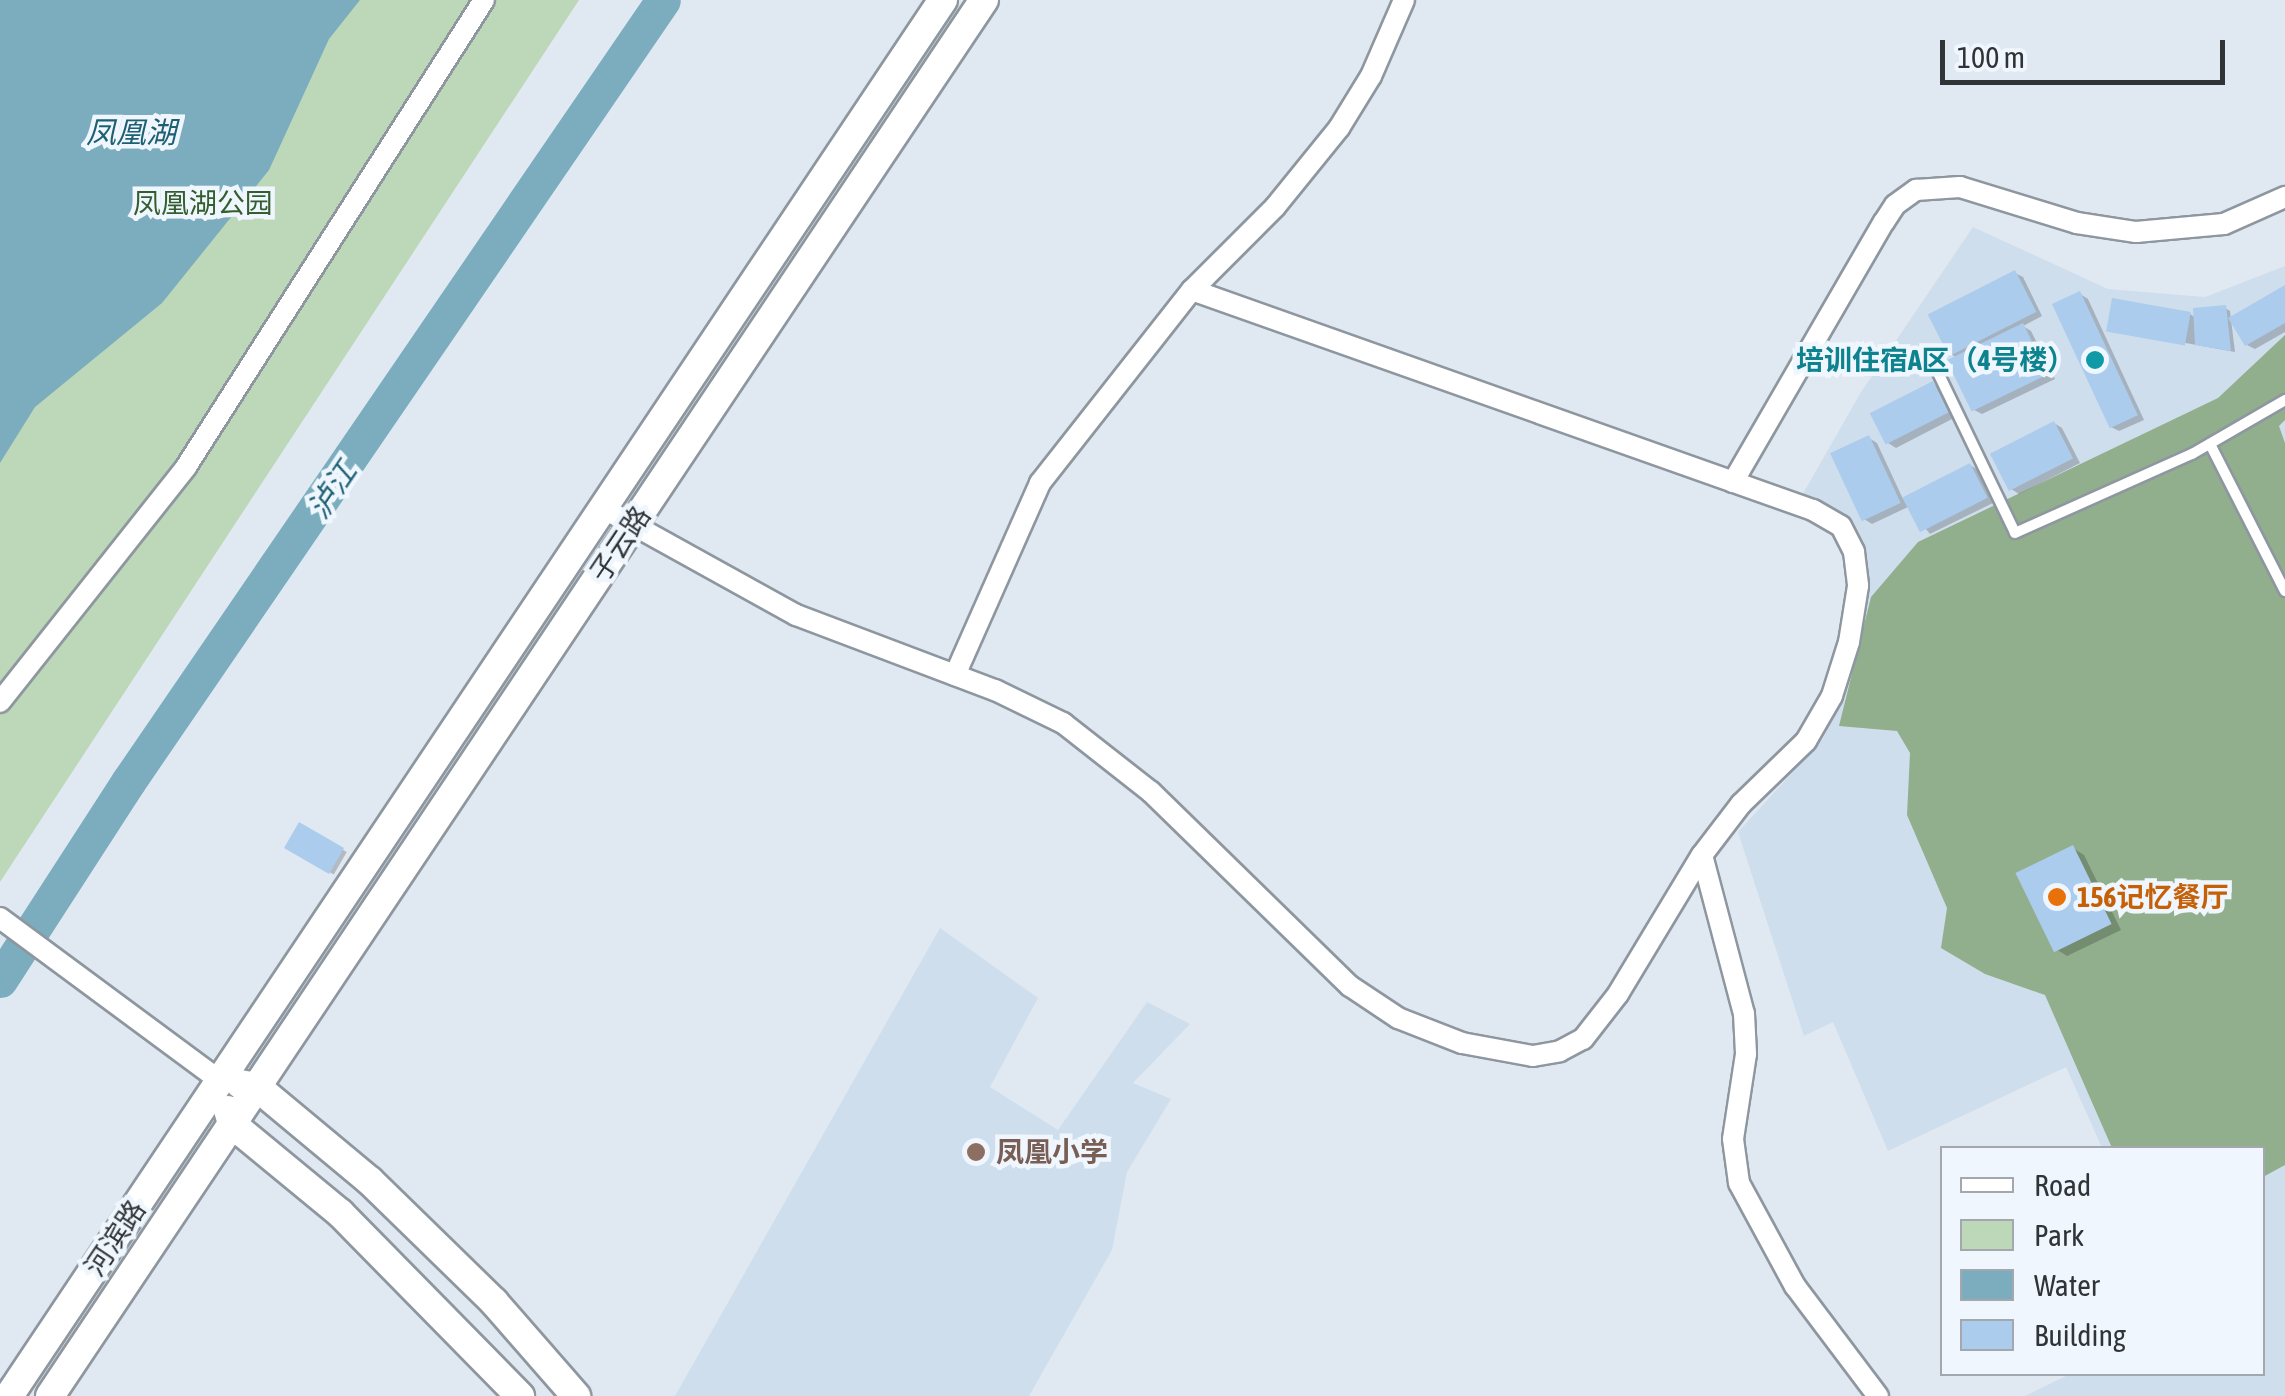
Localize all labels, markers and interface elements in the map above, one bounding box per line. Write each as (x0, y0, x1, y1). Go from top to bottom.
scale bar (1945, 20, 2230, 82)
text: 100 m (1957, 40, 2025, 74)
water label: 凤凰湖 (86, 114, 176, 150)
park label: 凤凰湖公园 (133, 186, 273, 220)
place label: 培训住宿A区（4号楼） (1796, 343, 2075, 377)
marker: 培训住宿A区（4号楼） (2084, 349, 2106, 371)
water label: 泸江 (300, 455, 364, 525)
street label: 子云路 (583, 500, 657, 588)
place label: 156记忆餐厅 (2077, 880, 2228, 914)
marker: 156记忆餐厅 (2046, 886, 2068, 908)
place label: 凤凰小学 (996, 1135, 1108, 1169)
marker: 凤凰小学 (965, 1141, 987, 1163)
legend (1940, 1146, 2265, 1376)
text: Road (2034, 1168, 2091, 1202)
street label: 河滨路 (78, 1194, 152, 1282)
text: Park (2034, 1218, 2084, 1252)
text: Water (2034, 1268, 2100, 1302)
text: Building (2034, 1318, 2126, 1352)

